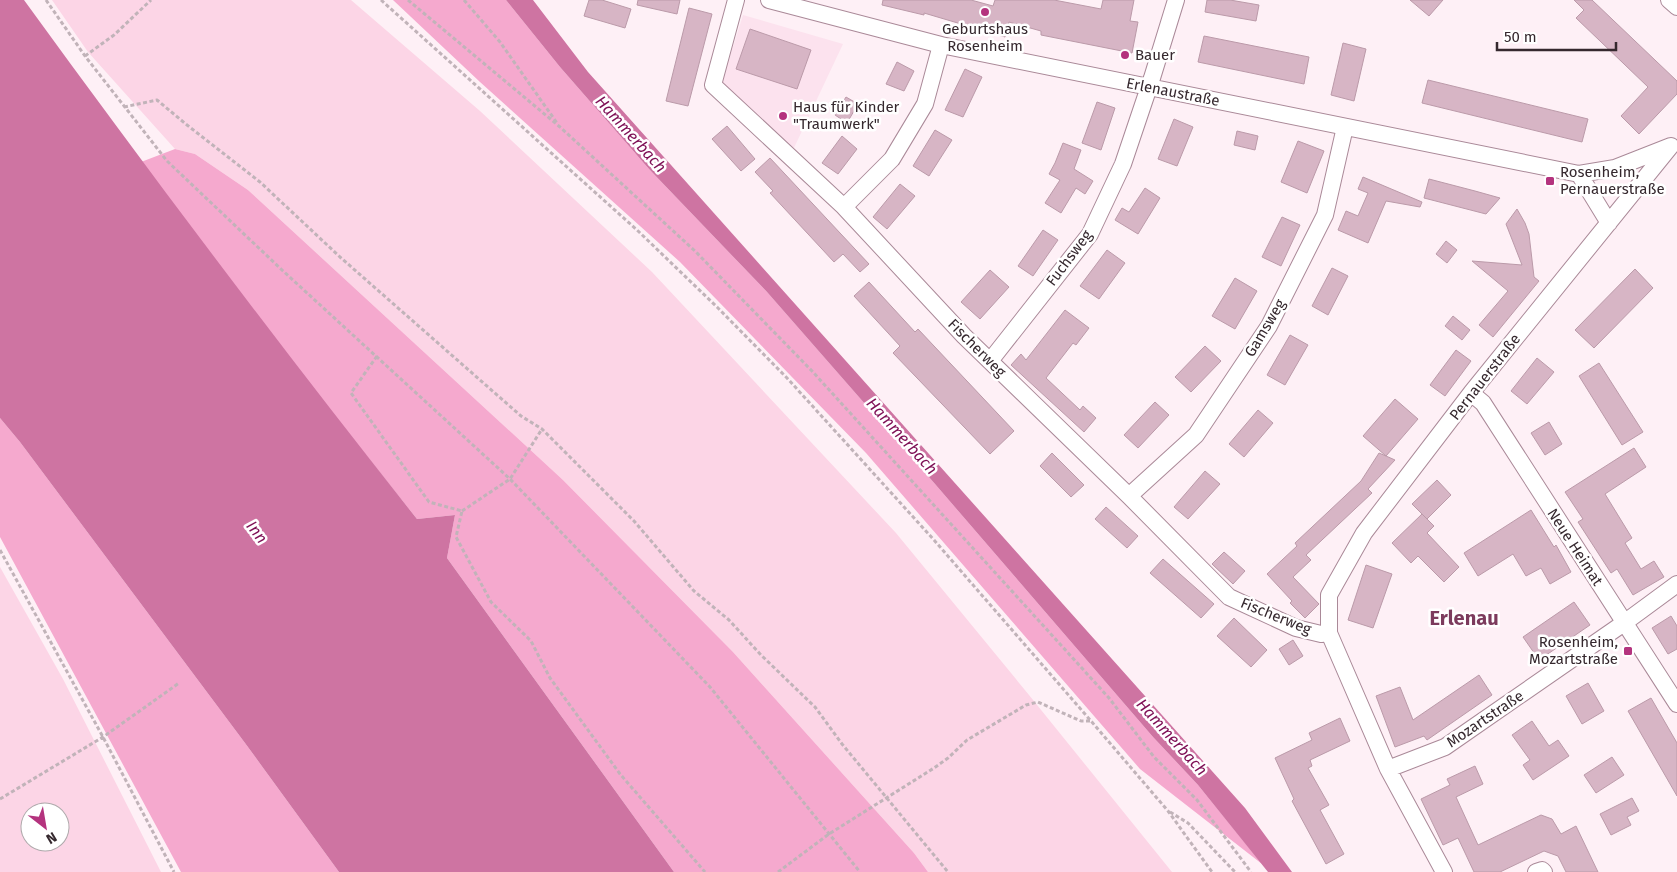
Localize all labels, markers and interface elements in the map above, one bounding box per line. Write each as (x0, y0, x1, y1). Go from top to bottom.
marker: Geburtshaus Rosenheim (979, 6, 991, 18)
place label: Geburtshaus Rosenheim (942, 20, 1028, 55)
scale bar (1497, 20, 1616, 52)
text: 50 m (1504, 28, 1537, 46)
place label: Bauer (1135, 46, 1175, 64)
marker: Bauer (1119, 49, 1131, 61)
street label: Erlenaustraße (1125, 74, 1221, 110)
water label: Hammerbach (592, 92, 670, 176)
place label: Haus für Kinder "Traumwerk" (793, 98, 900, 133)
marker: Haus für Kinder "Traumwerk" (777, 110, 789, 122)
place label: Rosenheim, Pernauerstraße (1560, 163, 1665, 198)
marker: Rosenheim, Pernauerstraße (1544, 175, 1556, 187)
street label: Fuchsweg (1042, 226, 1096, 289)
street label: Gamsweg (1241, 296, 1289, 360)
street label: Fischerweg (944, 315, 1010, 381)
street label: Pernauerstraße (1446, 330, 1524, 424)
water label: Hammerbach (863, 394, 941, 478)
street label: Neue Heimat (1543, 505, 1607, 589)
water label: Inn (242, 517, 272, 547)
street label: Fischerweg (1238, 594, 1314, 638)
district label: Erlenau (1429, 606, 1499, 630)
place label: Rosenheim, Mozartstraße (1529, 633, 1618, 668)
marker: Rosenheim, Mozartstraße (1622, 645, 1634, 657)
street label: Mozartstraße (1443, 687, 1527, 751)
water label: Hammerbach (1133, 695, 1211, 779)
north arrow (20, 802, 70, 852)
text: N (43, 828, 60, 847)

